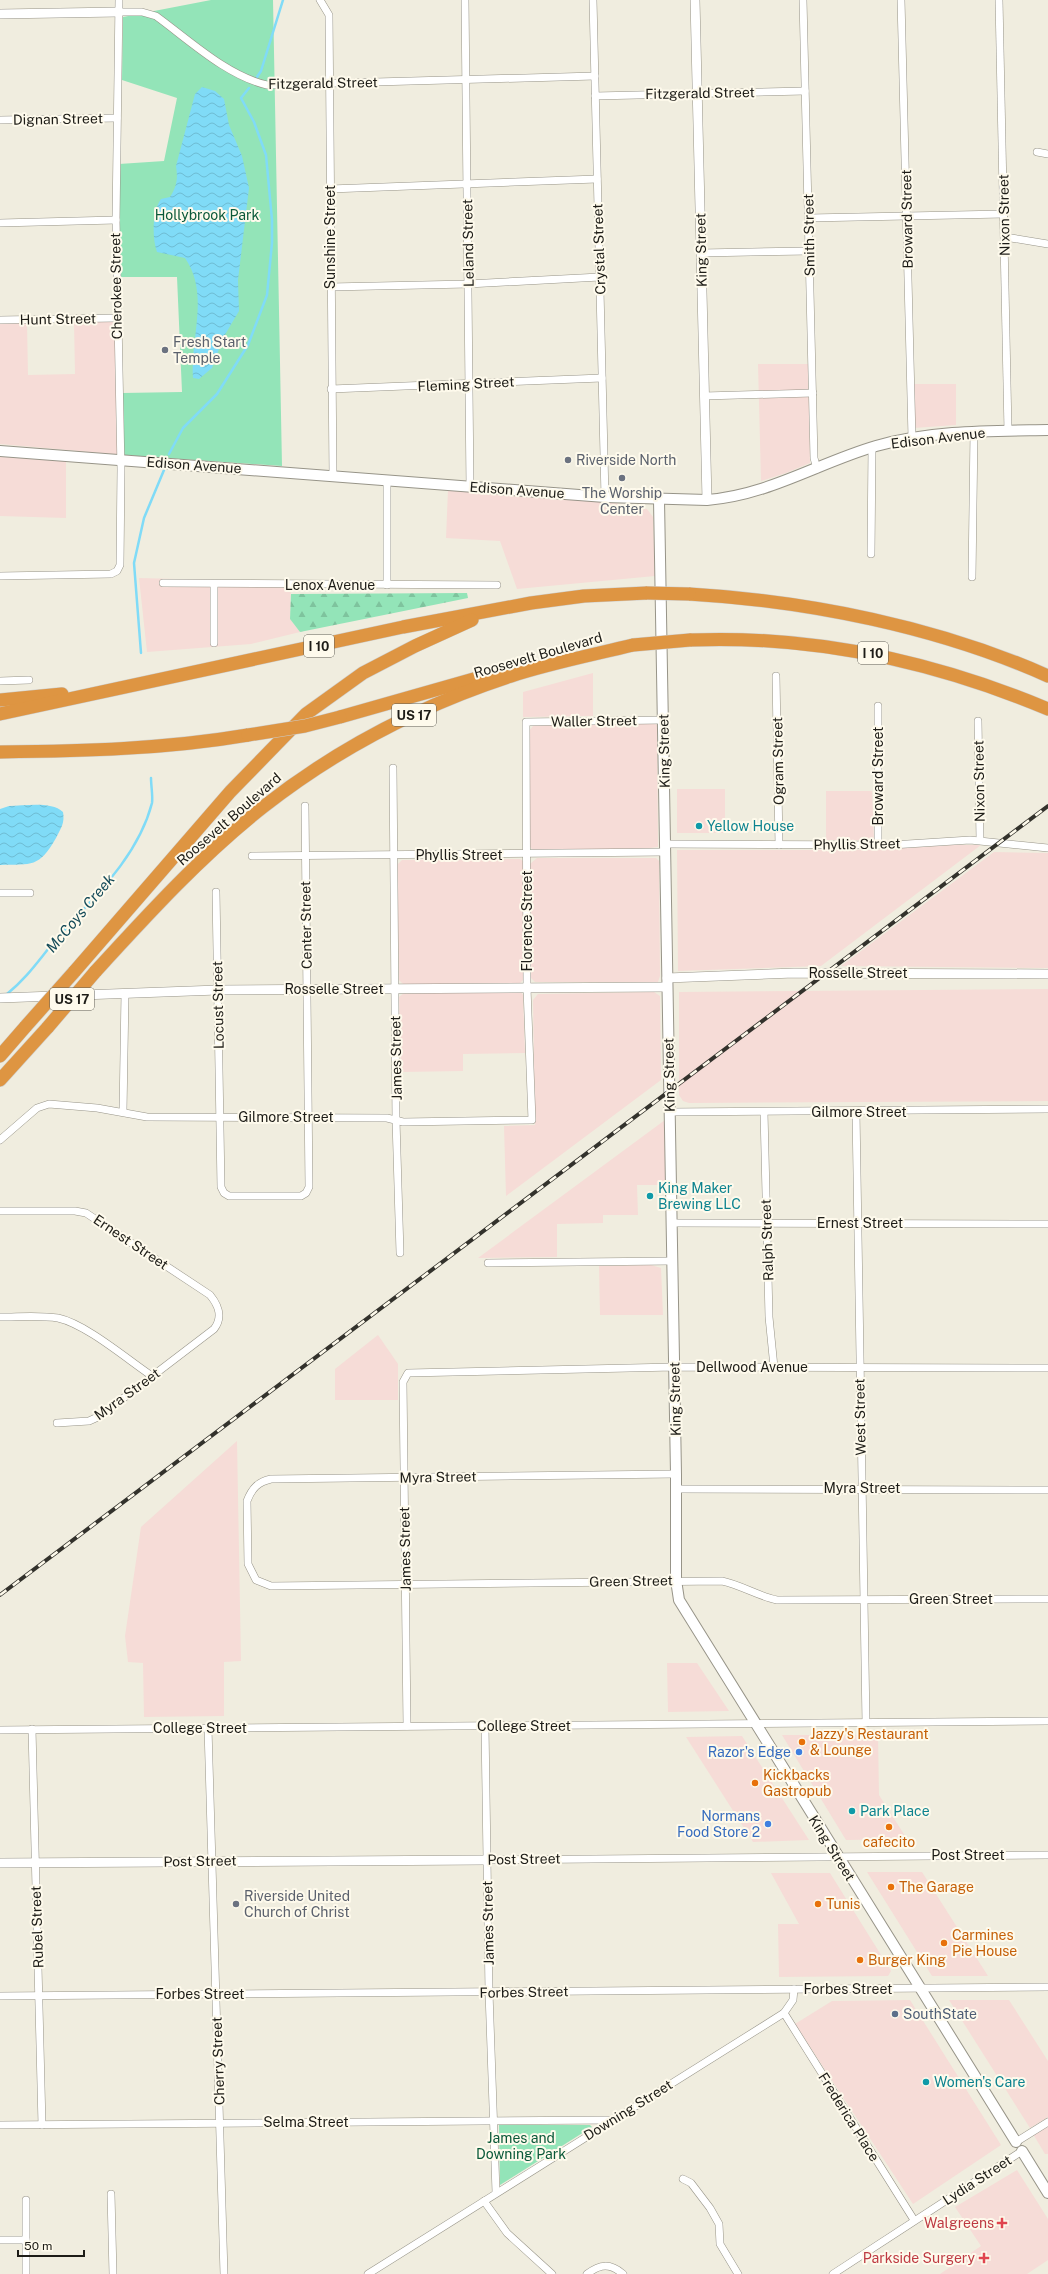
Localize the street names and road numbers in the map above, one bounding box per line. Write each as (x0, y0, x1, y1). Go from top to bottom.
street label: Fitzgerald Street (268, 74, 378, 92)
street label: Fitzgerald Street (645, 84, 755, 102)
street label: Dignan Street (13, 110, 103, 128)
street label: Broward Street (898, 169, 916, 269)
street label: Nixon Street (995, 174, 1013, 256)
street label: Sunshine Street (322, 185, 338, 289)
street label: Smith Street (800, 193, 818, 277)
street label: Leland Street (459, 199, 477, 287)
street label: Crystal Street (589, 203, 609, 295)
street label: King Street (692, 213, 710, 287)
street label: Cherokee Street (107, 233, 125, 339)
street label: Hunt Street (20, 310, 96, 328)
street label: Fleming Street (417, 373, 515, 395)
street label: Edison Avenue (890, 424, 986, 452)
street label: Edison Avenue (146, 454, 242, 476)
street label: Edison Avenue (469, 479, 565, 501)
street label: Lenox Avenue (285, 577, 375, 593)
street label: Roosevelt Boulevard (472, 629, 604, 681)
road number: I 10 (304, 635, 334, 657)
road number: I 10 (858, 642, 888, 664)
road number: US 17 (392, 704, 436, 726)
street label: Waller Street (551, 712, 637, 730)
street label: King Street (655, 714, 673, 788)
street label: Ogram Street (769, 717, 787, 805)
street label: Broward Street (870, 726, 886, 826)
street label: Nixon Street (970, 740, 988, 822)
street label: Roosevelt Boulevard (174, 769, 284, 869)
street label: Phyllis Street (813, 835, 901, 853)
street label: Phyllis Street (415, 847, 503, 863)
street label: Florence Street (519, 870, 535, 972)
street label: Center Street (297, 881, 315, 969)
street label: Locust Street (209, 961, 227, 1049)
street label: Rosselle Street (808, 965, 908, 981)
street label: Rosselle Street (284, 981, 384, 997)
road number: US 17 (50, 988, 94, 1010)
street label: James Street (387, 1016, 405, 1100)
street label: King Street (660, 1038, 678, 1112)
street label: Gilmore Street (811, 1104, 907, 1120)
street label: Gilmore Street (238, 1109, 334, 1125)
street label: Ralph Street (758, 1199, 776, 1281)
street label: Ernest Street (91, 1211, 171, 1273)
street label: Ernest Street (817, 1215, 903, 1231)
street label: Dellwood Avenue (696, 1359, 808, 1375)
street label: King Street (666, 1362, 684, 1436)
street label: Myra Street (91, 1365, 163, 1423)
street label: West Street (851, 1378, 869, 1456)
street label: Myra Street (399, 1468, 477, 1486)
street label: Myra Street (823, 1480, 901, 1496)
street label: James Street (396, 1507, 414, 1591)
street label: Green Street (589, 1572, 673, 1590)
street label: Green Street (909, 1591, 993, 1607)
street label: College Street (477, 1718, 571, 1734)
street label: College Street (153, 1720, 247, 1736)
street label: King Street (806, 1812, 858, 1884)
street label: Post Street (931, 1847, 1005, 1863)
street label: Post Street (487, 1850, 561, 1868)
street label: Post Street (163, 1852, 237, 1870)
street label: James Street (479, 1881, 497, 1965)
street label: Rubel Street (28, 1886, 46, 1968)
street label: Forbes Street (803, 1981, 893, 1997)
street label: Forbes Street (479, 1983, 569, 2001)
street label: Forbes Street (155, 1986, 245, 2002)
street label: Cherry Street (208, 2016, 228, 2106)
street label: Frederica Place (815, 2070, 883, 2164)
street label: Downing Street (581, 2076, 675, 2144)
street label: Selma Street (263, 2114, 349, 2130)
street label: Lydia Street (940, 2152, 1014, 2208)

